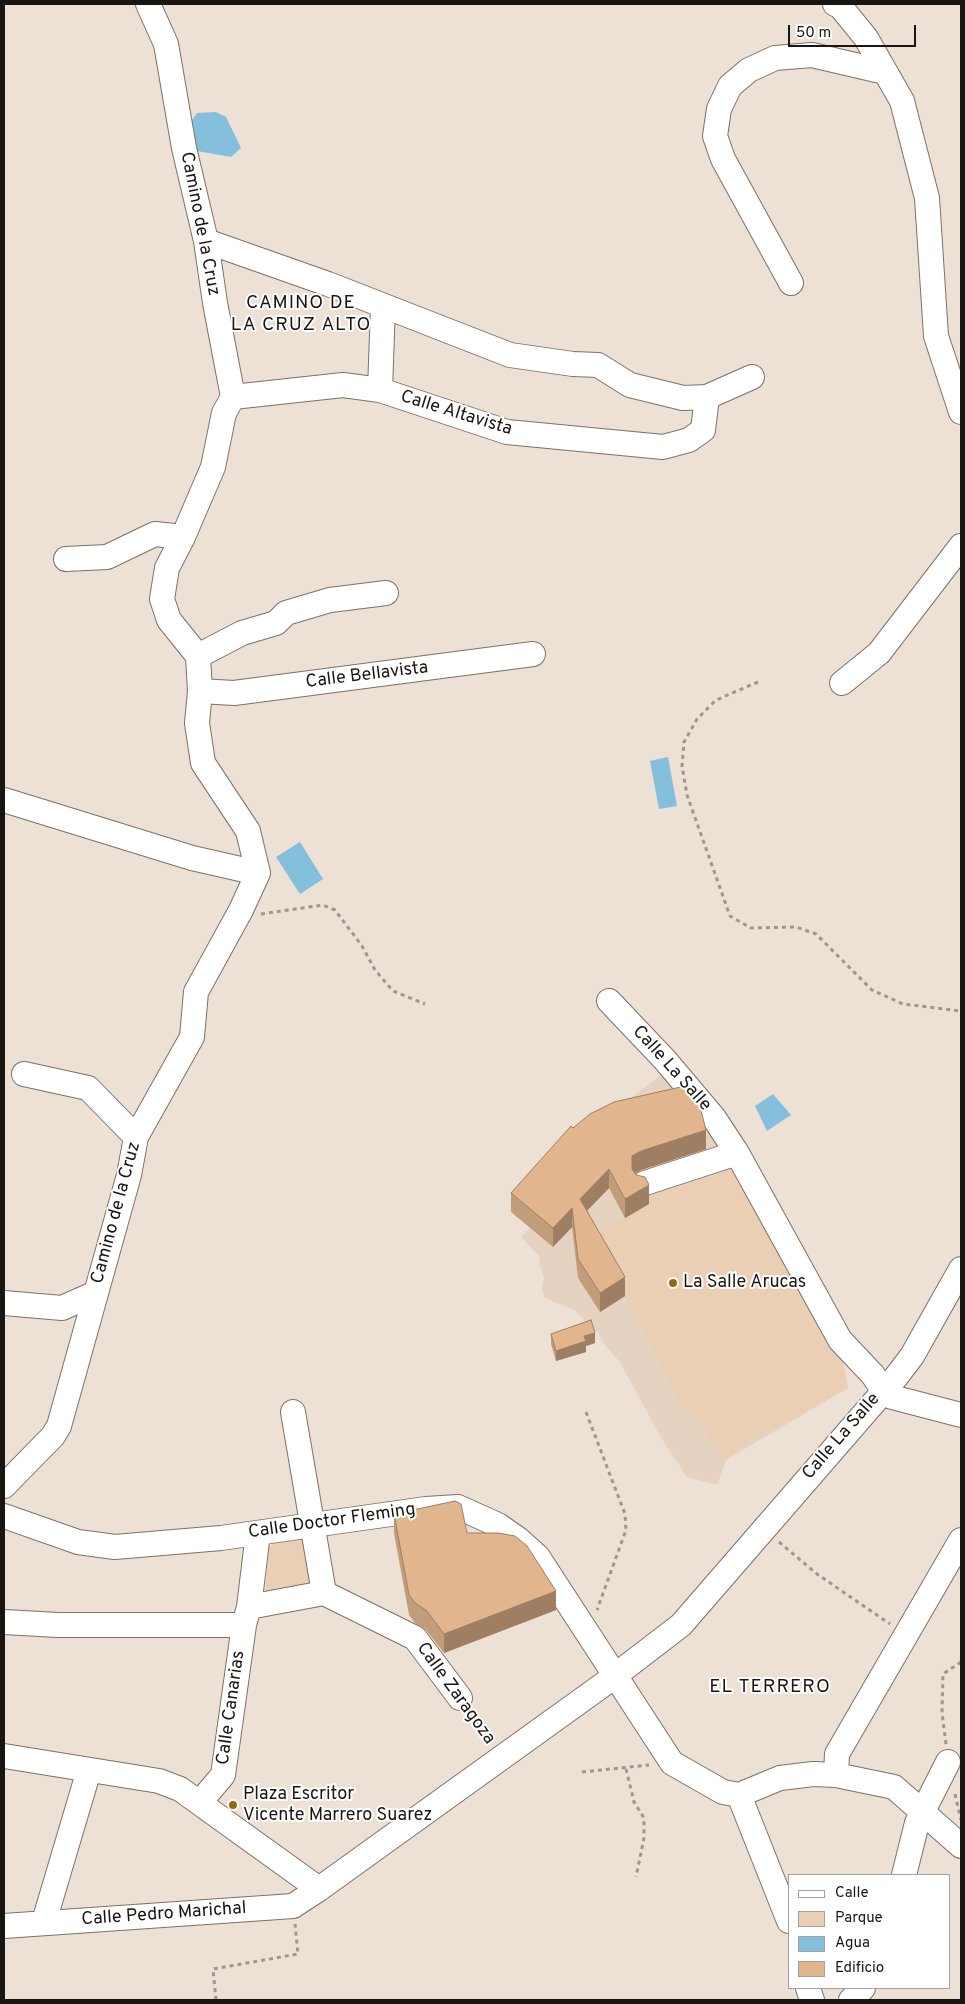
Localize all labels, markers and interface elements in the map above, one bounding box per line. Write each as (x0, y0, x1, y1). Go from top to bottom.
scale bar (790, 15, 918, 47)
text: 50 m (796, 24, 831, 43)
street label: Camino de la Cruz (174, 150, 224, 298)
district label: CAMINO DE LA CRUZ ALTO (229, 293, 373, 337)
street label: Calle Altavista (398, 387, 514, 441)
street label: Calle Bellavista (305, 658, 429, 694)
street label: Calle La Salle (627, 1022, 715, 1116)
street label: Camino de la Cruz (88, 1140, 146, 1286)
place label: La Salle Arucas (683, 1272, 806, 1294)
marker: La Salle Arucas (667, 1277, 679, 1289)
street label: Calle La Salle (799, 1389, 885, 1485)
street label: Calle Doctor Fleming (247, 1500, 417, 1544)
street label: Calle Zaragoza (411, 1639, 499, 1749)
street label: Calle Canarias (213, 1649, 251, 1767)
district label: EL TERRERO (708, 1677, 832, 1699)
place label: Plaza Escritor Vicente Marrero Suarez (243, 1784, 432, 1826)
marker: Plaza Escritor Vicente Marrero Suarez (227, 1799, 239, 1811)
legend (788, 1874, 950, 1989)
text: Calle (835, 1884, 869, 1903)
street label: Calle Pedro Marichal (81, 1898, 247, 1932)
text: Parque (835, 1909, 883, 1928)
text: Agua (835, 1934, 870, 1953)
text: Edificio (835, 1959, 884, 1978)

